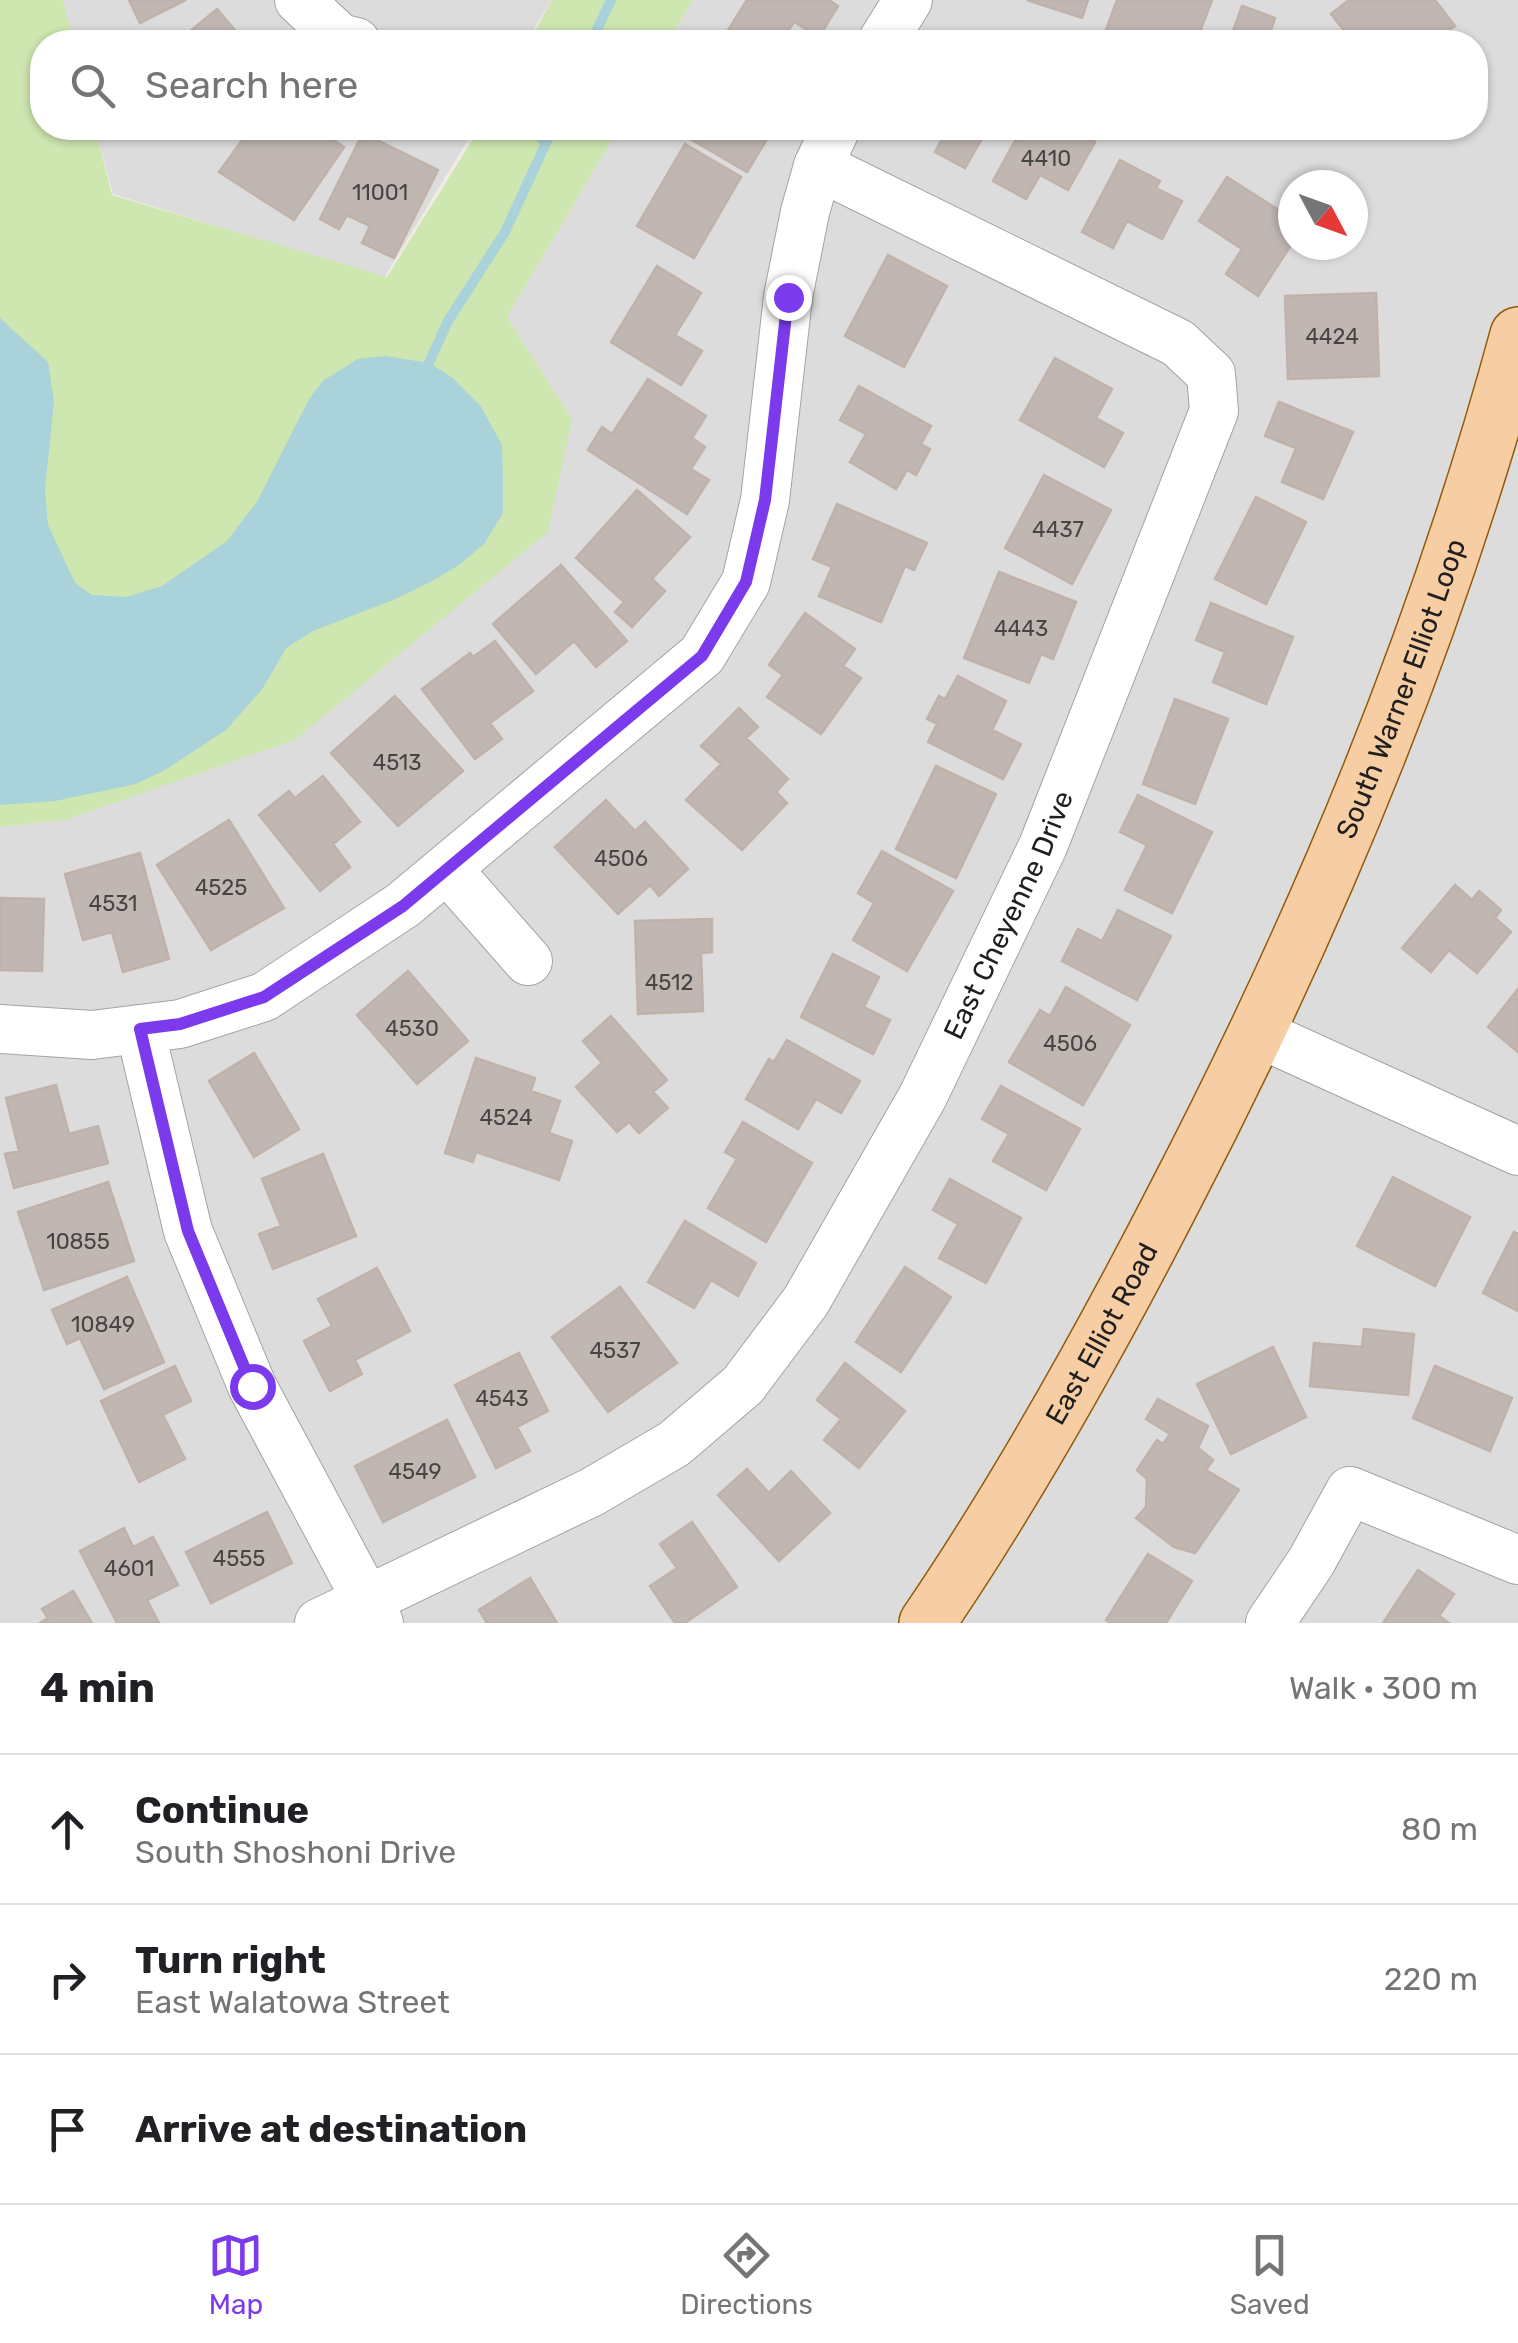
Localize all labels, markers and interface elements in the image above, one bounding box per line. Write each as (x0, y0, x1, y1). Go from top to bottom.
search box (30, 30, 1488, 140)
icon: search (65, 58, 120, 113)
text: Search here (145, 62, 358, 108)
house number: 4410 (1021, 145, 1071, 172)
north arrow (1278, 170, 1368, 260)
house number: 11001 (352, 179, 408, 206)
route end (766, 275, 812, 321)
house number: 4424 (1305, 323, 1359, 350)
house number: 4437 (1032, 516, 1084, 543)
street label: South Warner Elliot Loop (1329, 534, 1472, 843)
house number: 4443 (994, 615, 1048, 642)
house number: 4513 (372, 749, 422, 776)
street label: East Cheyenne Drive (936, 786, 1080, 1044)
house number: 4506 (594, 845, 648, 872)
house number: 4525 (195, 874, 247, 901)
house number: 4531 (89, 890, 137, 917)
house number: 4512 (645, 969, 693, 996)
house number: 4530 (385, 1015, 439, 1042)
house number: 4506 (1043, 1030, 1097, 1057)
house number: 4524 (479, 1104, 533, 1131)
house number: 10855 (46, 1228, 110, 1255)
street label: East Elliot Road (1038, 1237, 1164, 1430)
house number: 10849 (71, 1311, 135, 1338)
house number: 4537 (589, 1337, 641, 1364)
route start (230, 1364, 276, 1410)
house number: 4543 (475, 1385, 529, 1412)
house number: 4549 (388, 1458, 442, 1485)
house number: 4555 (213, 1545, 265, 1572)
house number: 4601 (104, 1555, 154, 1582)
text: 4 min (40, 1663, 155, 1713)
text: Walk · 300 m (1289, 1669, 1478, 1707)
text: Continue (135, 1787, 309, 1833)
icon: ahead (40, 1802, 95, 1857)
text: 80 m (1401, 1810, 1478, 1848)
text: South Shoshoni Drive (135, 1833, 456, 1871)
text: Turn right (135, 1937, 326, 1983)
icon: right (40, 1952, 95, 2007)
text: 220 m (1384, 1960, 1478, 1998)
text: East Walatowa Street (135, 1983, 450, 2021)
icon: arrive (40, 2102, 95, 2157)
text: Arrive at destination (135, 2106, 527, 2152)
tab: Map (208, 2228, 263, 2321)
tab: Directions (680, 2228, 813, 2321)
tab: Saved (1230, 2228, 1310, 2321)

